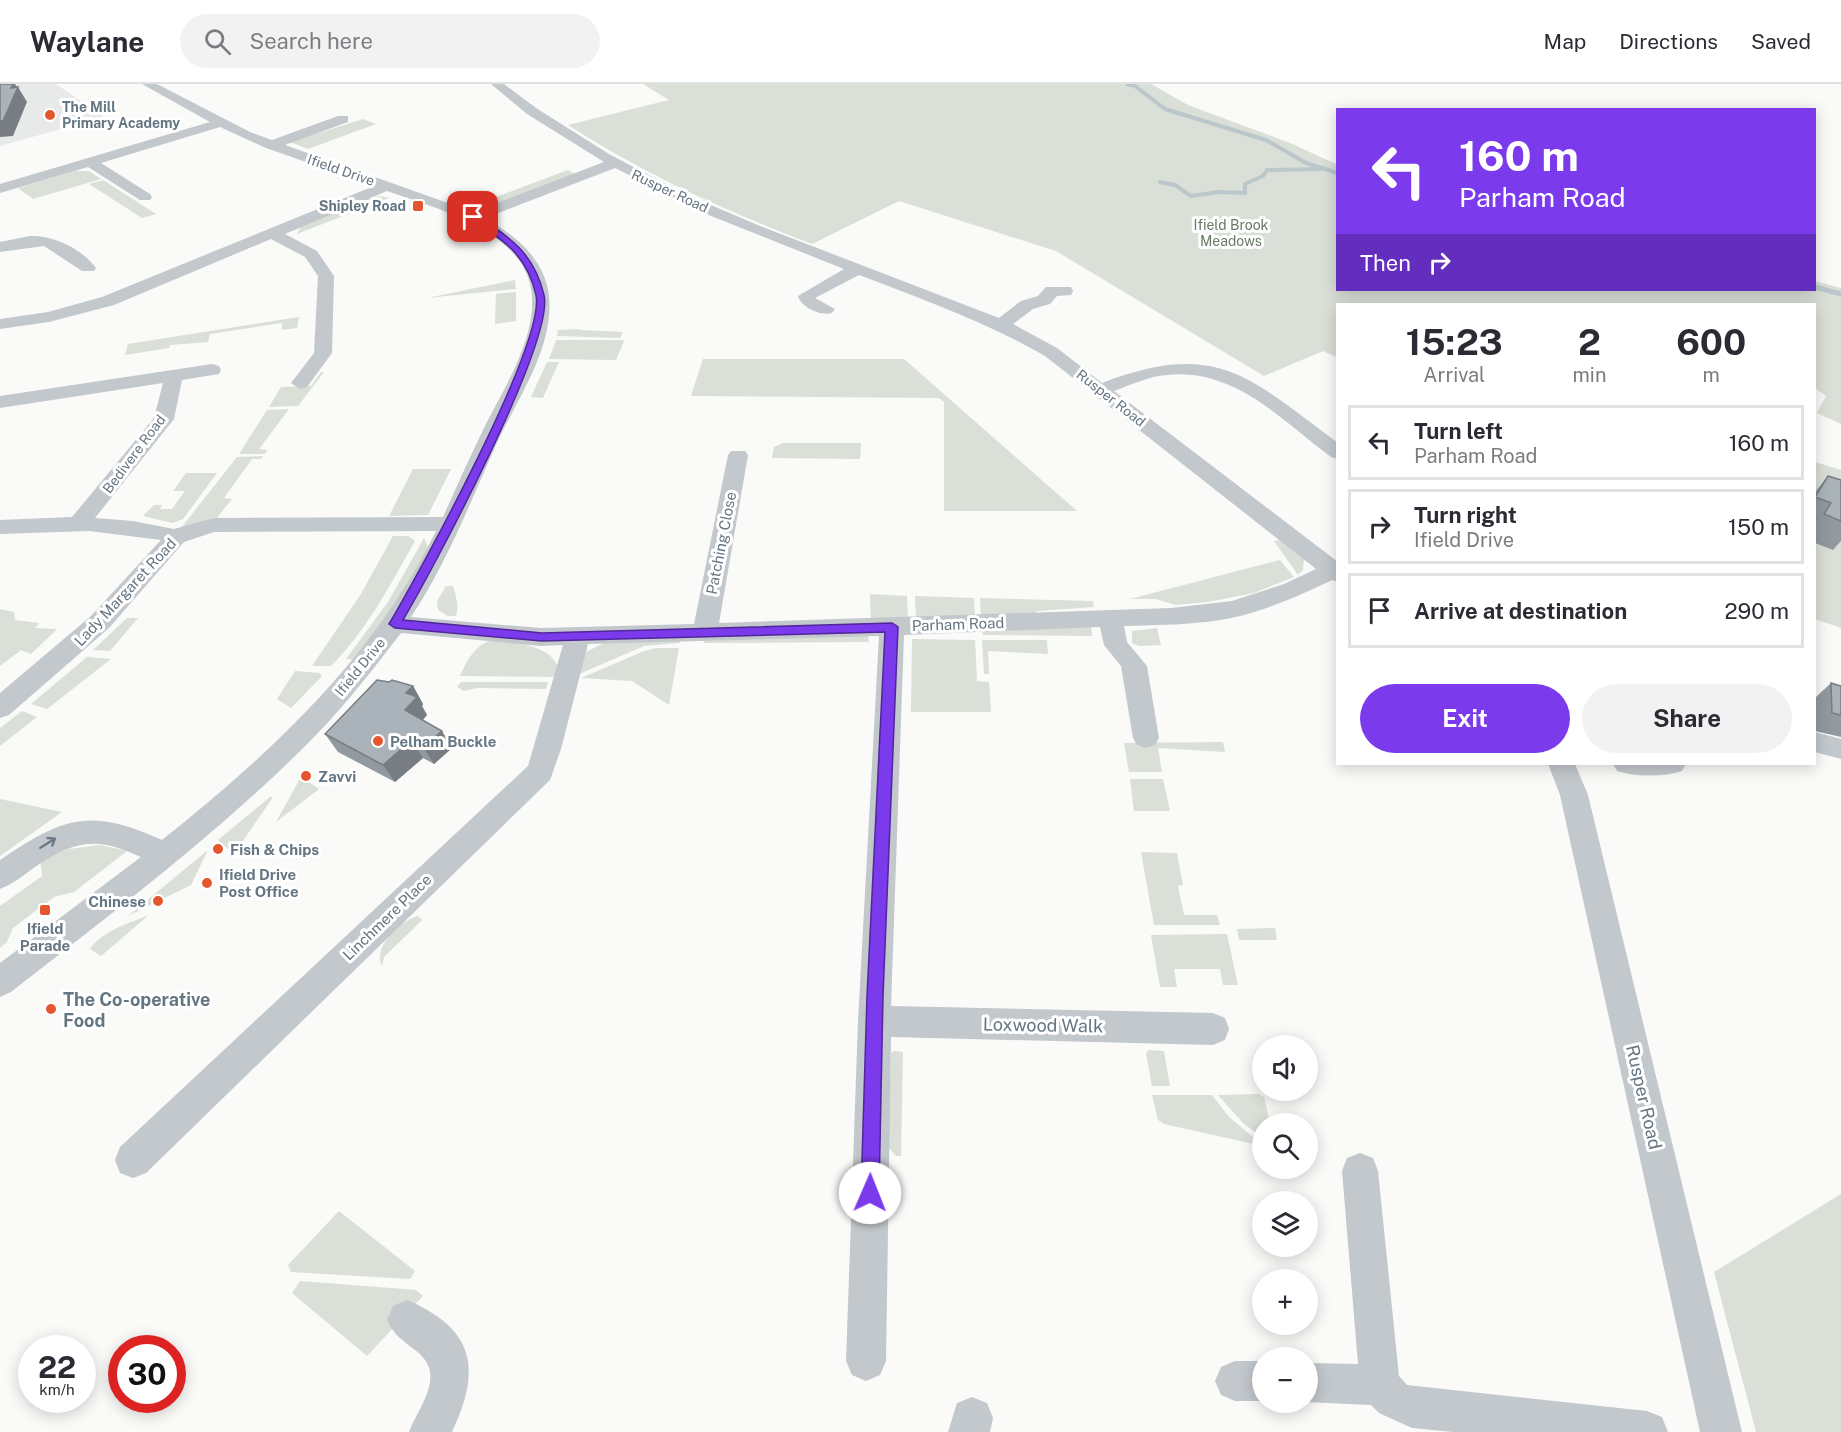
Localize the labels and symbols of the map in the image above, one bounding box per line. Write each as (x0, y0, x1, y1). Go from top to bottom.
place label: The Mill Primary Academy (62, 99, 180, 131)
marker: The Mill Primary Academy (43, 108, 57, 122)
street label: Ifield Drive (305, 151, 377, 189)
street label: Rusper Road (629, 166, 711, 216)
pin (447, 191, 498, 242)
place label: Shipley Road (319, 198, 406, 214)
marker: Shipley Road (411, 199, 425, 213)
park label: Ifield Brook Meadows (1194, 217, 1269, 249)
street label: Rusper Road (1073, 366, 1149, 430)
street label: Bedivere Road (99, 412, 169, 496)
street label: Patching Close (703, 490, 739, 596)
street label: Lady Margaret Road (71, 535, 179, 649)
street label: Parham Road (911, 614, 1005, 634)
street label: Ifield Drive (332, 635, 388, 699)
place label: Pelham Buckle (390, 733, 496, 750)
marker: Pelham Buckle (371, 734, 385, 748)
place label: Zavvi (318, 768, 356, 785)
marker: Zavvi (299, 769, 313, 783)
one-way arrow (39, 837, 56, 849)
place label: Fish & Chips (230, 841, 319, 858)
marker: Fish & Chips (211, 842, 225, 856)
place label: Ifield Drive Post Office (219, 866, 299, 900)
street label: Linchmere Place (339, 871, 435, 963)
marker: Ifield Drive Post Office (200, 876, 214, 890)
place label: Chinese (88, 893, 146, 910)
marker: Chinese (151, 894, 165, 908)
marker: Ifield Parade (38, 903, 52, 917)
place label: Ifield Parade (20, 920, 70, 954)
place label: The Co-operative Food (63, 989, 210, 1031)
marker: The Co-operative Food (44, 1002, 58, 1016)
street label: Loxwood Walk (983, 1013, 1103, 1037)
street label: Rusper Road (1622, 1043, 1666, 1151)
position arrow (838, 1161, 902, 1225)
speed limit sign: 30 (108, 1335, 186, 1413)

